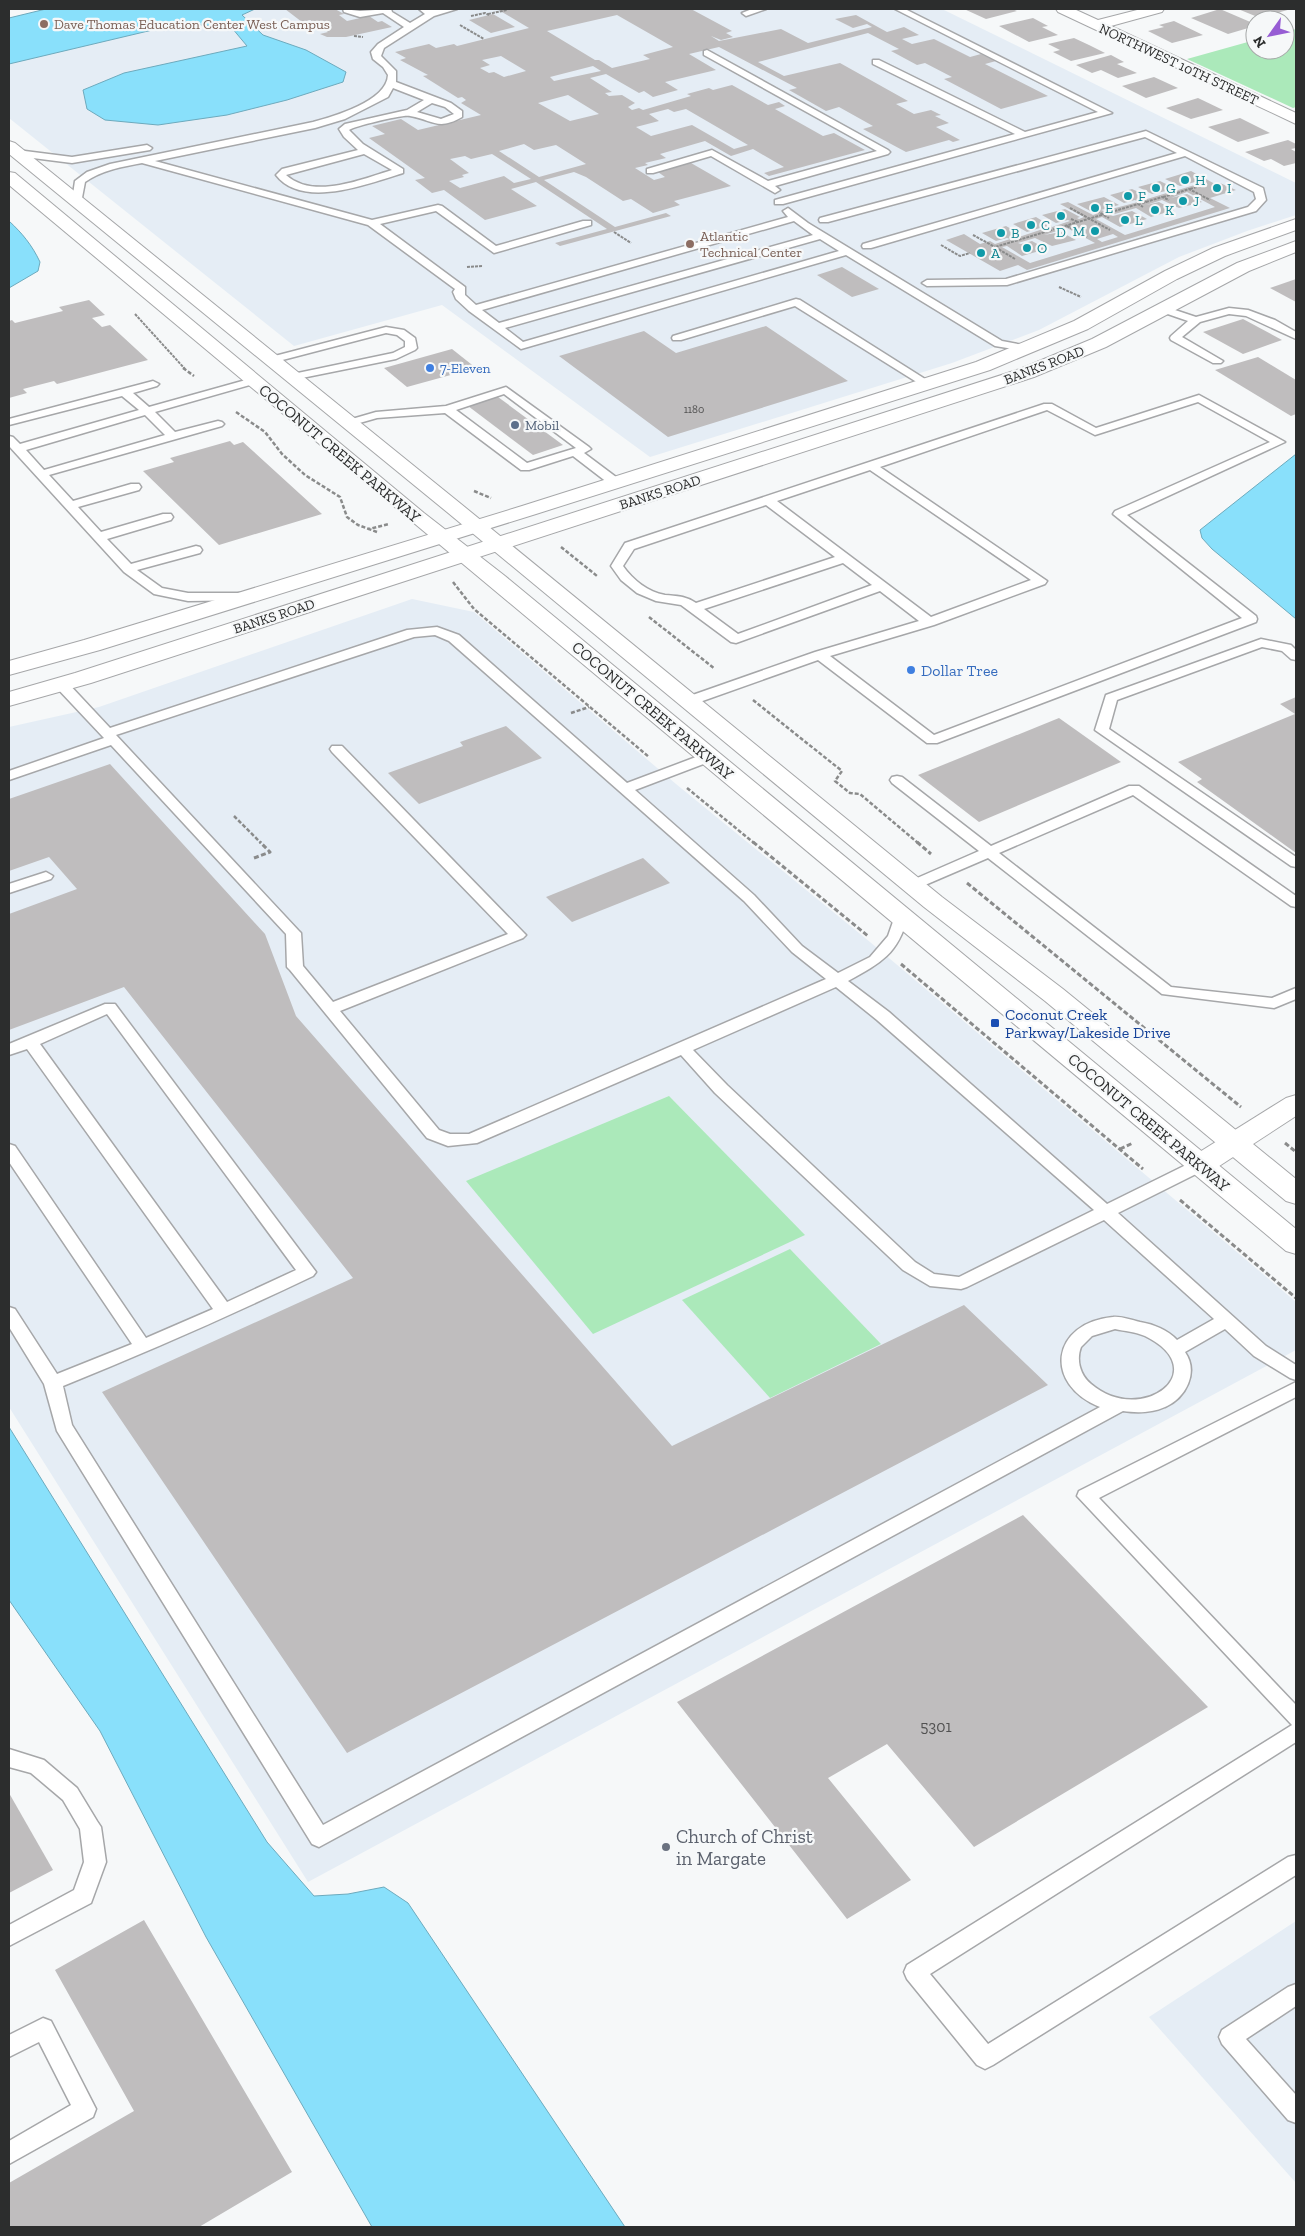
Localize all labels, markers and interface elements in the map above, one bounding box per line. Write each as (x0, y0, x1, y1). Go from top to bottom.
north arrow (1245, 10, 1295, 60)
place label: Dave Thomas Education Center West Campus (54, 16, 330, 33)
marker: Dave Thomas Education Center West Campus (38, 18, 50, 30)
street label: NORTHWEST 10TH STREET (1096, 20, 1262, 108)
place label: H (1195, 172, 1206, 189)
marker: H (1179, 174, 1191, 186)
place label: G (1166, 180, 1176, 197)
place label: I (1227, 180, 1232, 197)
marker: G (1150, 182, 1162, 194)
marker: I (1211, 182, 1223, 194)
place label: F (1138, 188, 1146, 205)
marker: F (1122, 190, 1134, 202)
place label: J (1193, 193, 1199, 210)
marker: J (1177, 195, 1189, 207)
place label: E (1105, 200, 1113, 217)
marker: E (1089, 202, 1101, 214)
place label: K (1165, 202, 1174, 219)
marker: K (1149, 204, 1161, 216)
marker: D (1055, 210, 1067, 222)
place label: L (1135, 212, 1143, 229)
marker: L (1119, 214, 1131, 226)
place label: C (1041, 217, 1050, 234)
marker: C (1025, 219, 1037, 231)
place label: M (1073, 223, 1085, 240)
place label: D (1056, 224, 1066, 241)
place label: B (1011, 225, 1019, 242)
marker: M (1089, 225, 1101, 237)
marker: B (995, 227, 1007, 239)
place label: Atlantic Technical Center (700, 228, 802, 261)
marker: Atlantic Technical Center (684, 238, 696, 250)
place label: O (1037, 240, 1047, 257)
marker: O (1021, 242, 1033, 254)
place label: A (991, 245, 1001, 262)
marker: A (975, 247, 987, 259)
street label: BANKS ROAD (1002, 342, 1087, 389)
place label: 7-Eleven (440, 360, 491, 377)
marker: 7-Eleven (424, 362, 436, 374)
street label: COCONUT CREEK PARKWAY (255, 380, 424, 527)
house number: 1180 (684, 403, 704, 416)
place label: Mobil (525, 417, 560, 434)
marker: Mobil (509, 419, 521, 431)
street label: BANKS ROAD (617, 471, 703, 514)
street label: BANKS ROAD (231, 595, 317, 638)
street label: COCONUT CREEK PARKWAY (568, 637, 737, 784)
place label: Dollar Tree (921, 661, 998, 680)
marker: Dollar Tree (905, 664, 917, 676)
place label: Coconut Creek Parkway/Lakeside Drive (1005, 1005, 1171, 1042)
marker: Coconut Creek Parkway/Lakeside Drive (989, 1017, 1001, 1029)
street label: COCONUT CREEK PARKWAY (1064, 1049, 1233, 1196)
house number: 5301 (920, 1717, 952, 1736)
place label: Church of Christ in Margate (676, 1825, 813, 1870)
marker: Church of Christ in Margate (660, 1841, 672, 1853)

